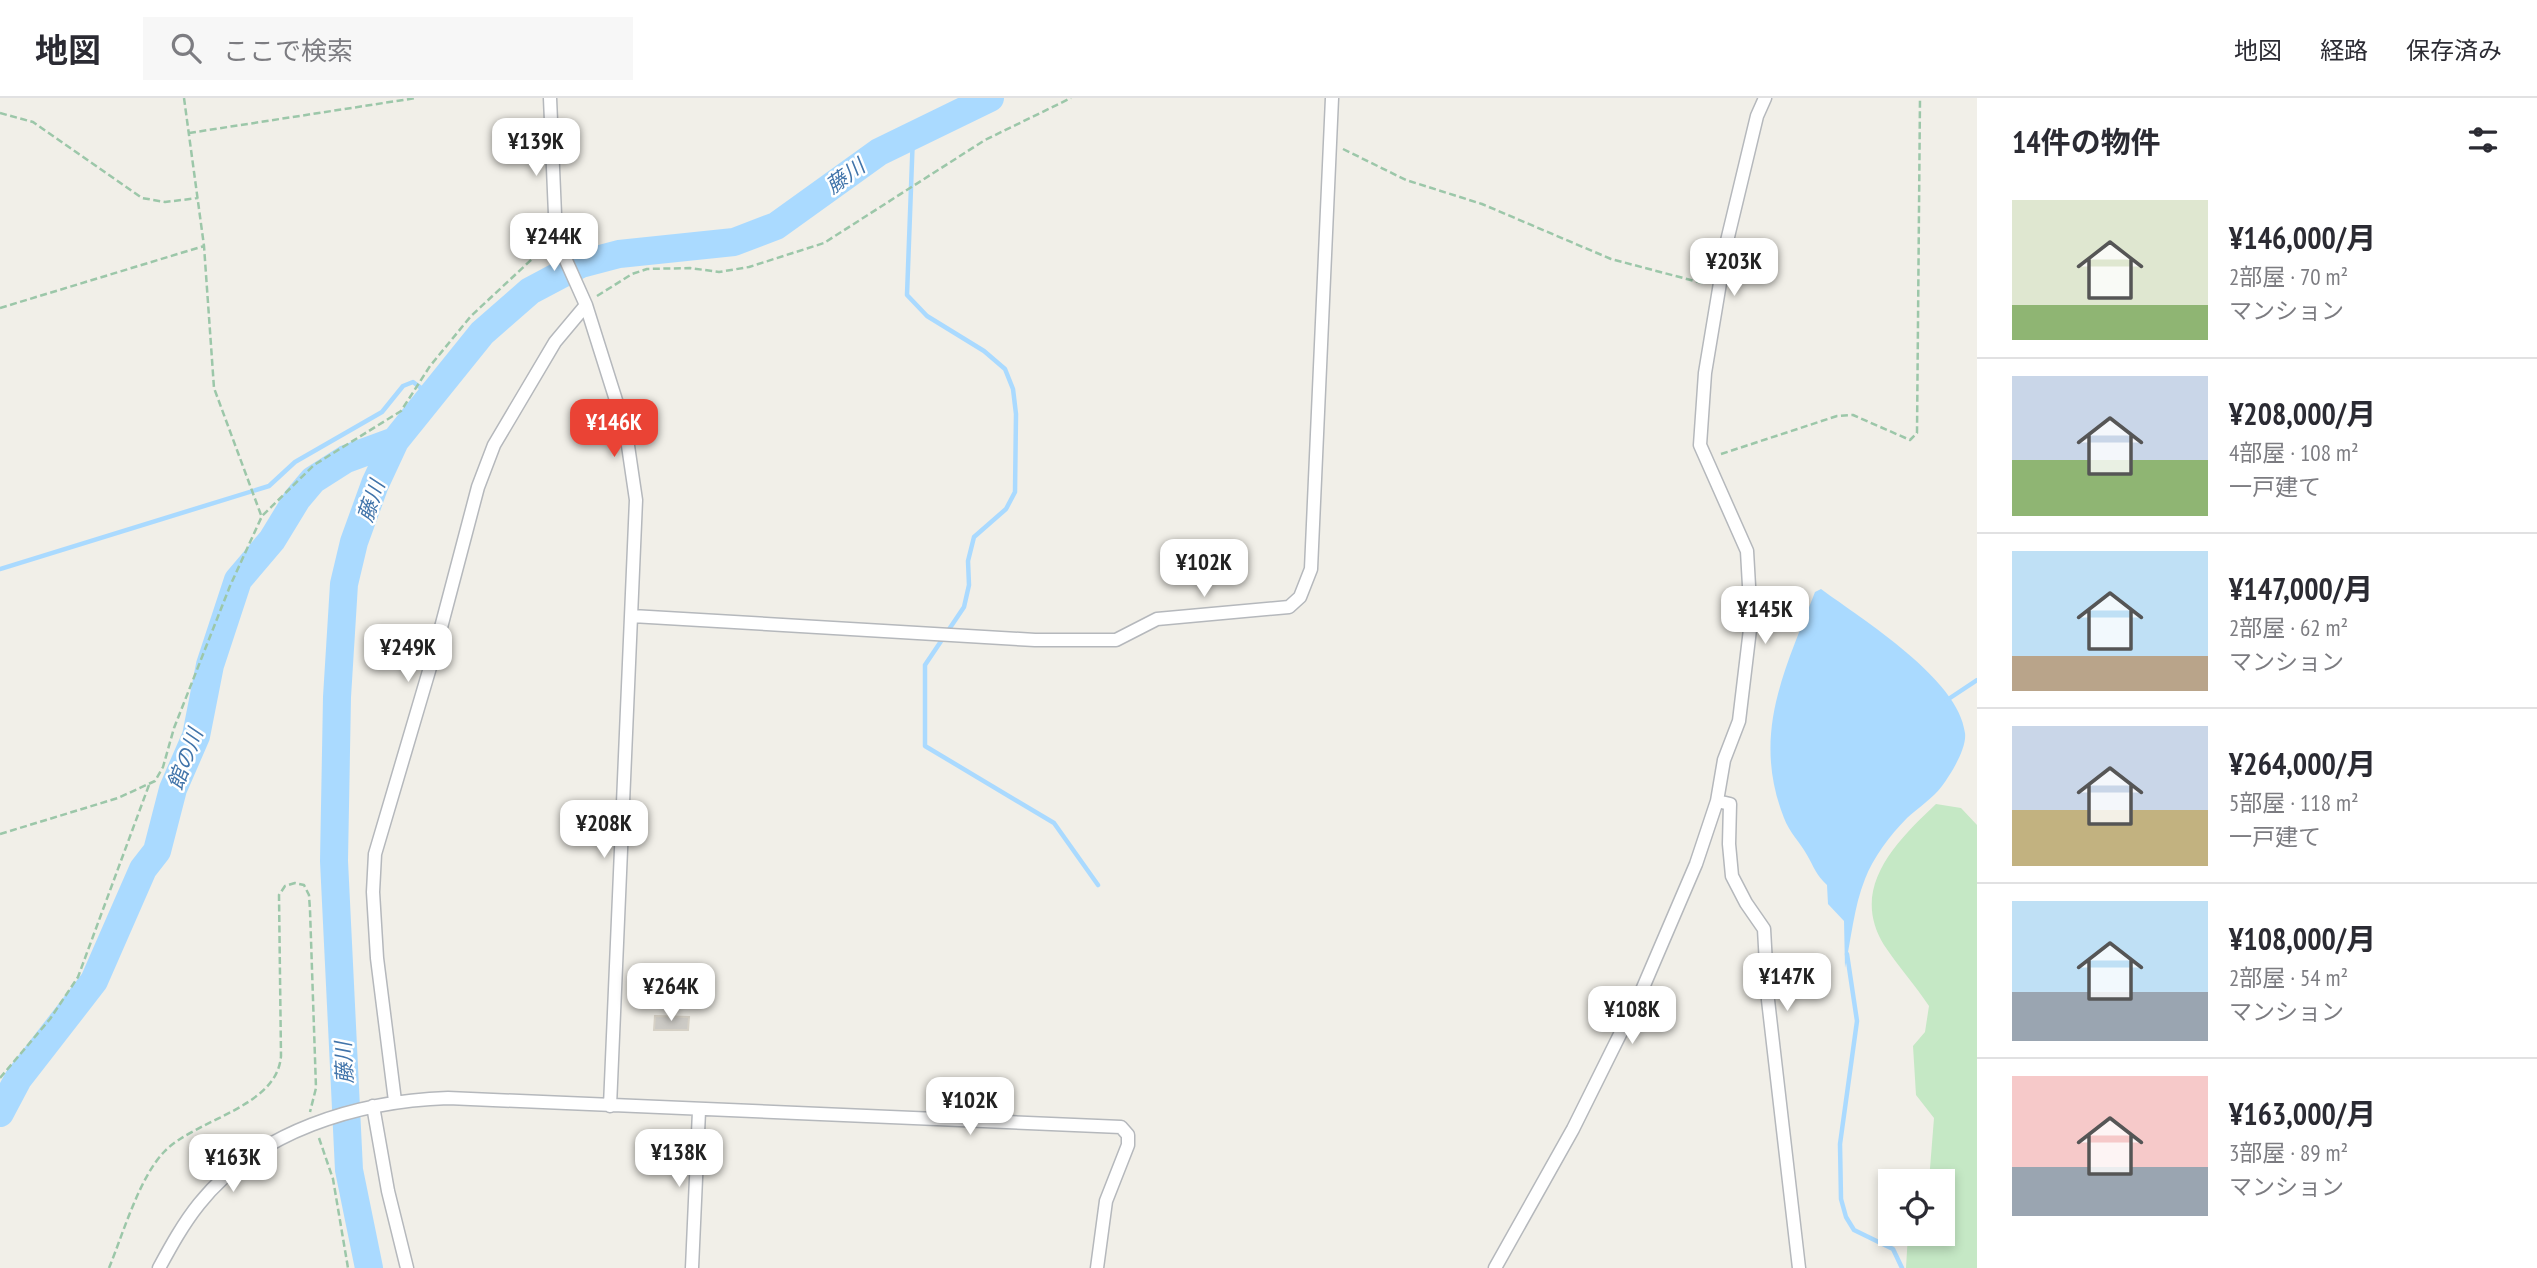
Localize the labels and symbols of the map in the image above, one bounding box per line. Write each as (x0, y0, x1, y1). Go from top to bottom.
pin: ¥139K (487, 118, 585, 178)
water label: 藤川 (820, 152, 872, 199)
pin: ¥244K (505, 214, 603, 273)
pin: ¥203K (1685, 238, 1783, 298)
pin: ¥146K (565, 400, 663, 459)
water label: 藤川 (351, 475, 391, 525)
pin: ¥102K (1155, 540, 1253, 599)
pin: ¥145K (1716, 587, 1814, 646)
pin: ¥249K (359, 624, 457, 684)
water label: 館の川 (162, 723, 209, 793)
pin: ¥208K (555, 800, 653, 860)
pin: ¥147K (1738, 954, 1836, 1013)
pin: ¥264K (622, 964, 720, 1023)
pin: ¥108K (1583, 986, 1681, 1046)
water label: 藤川 (329, 1039, 359, 1085)
pin: ¥102K (921, 1077, 1019, 1137)
pin: ¥138K (630, 1130, 728, 1189)
pin: ¥163K (184, 1134, 282, 1194)

